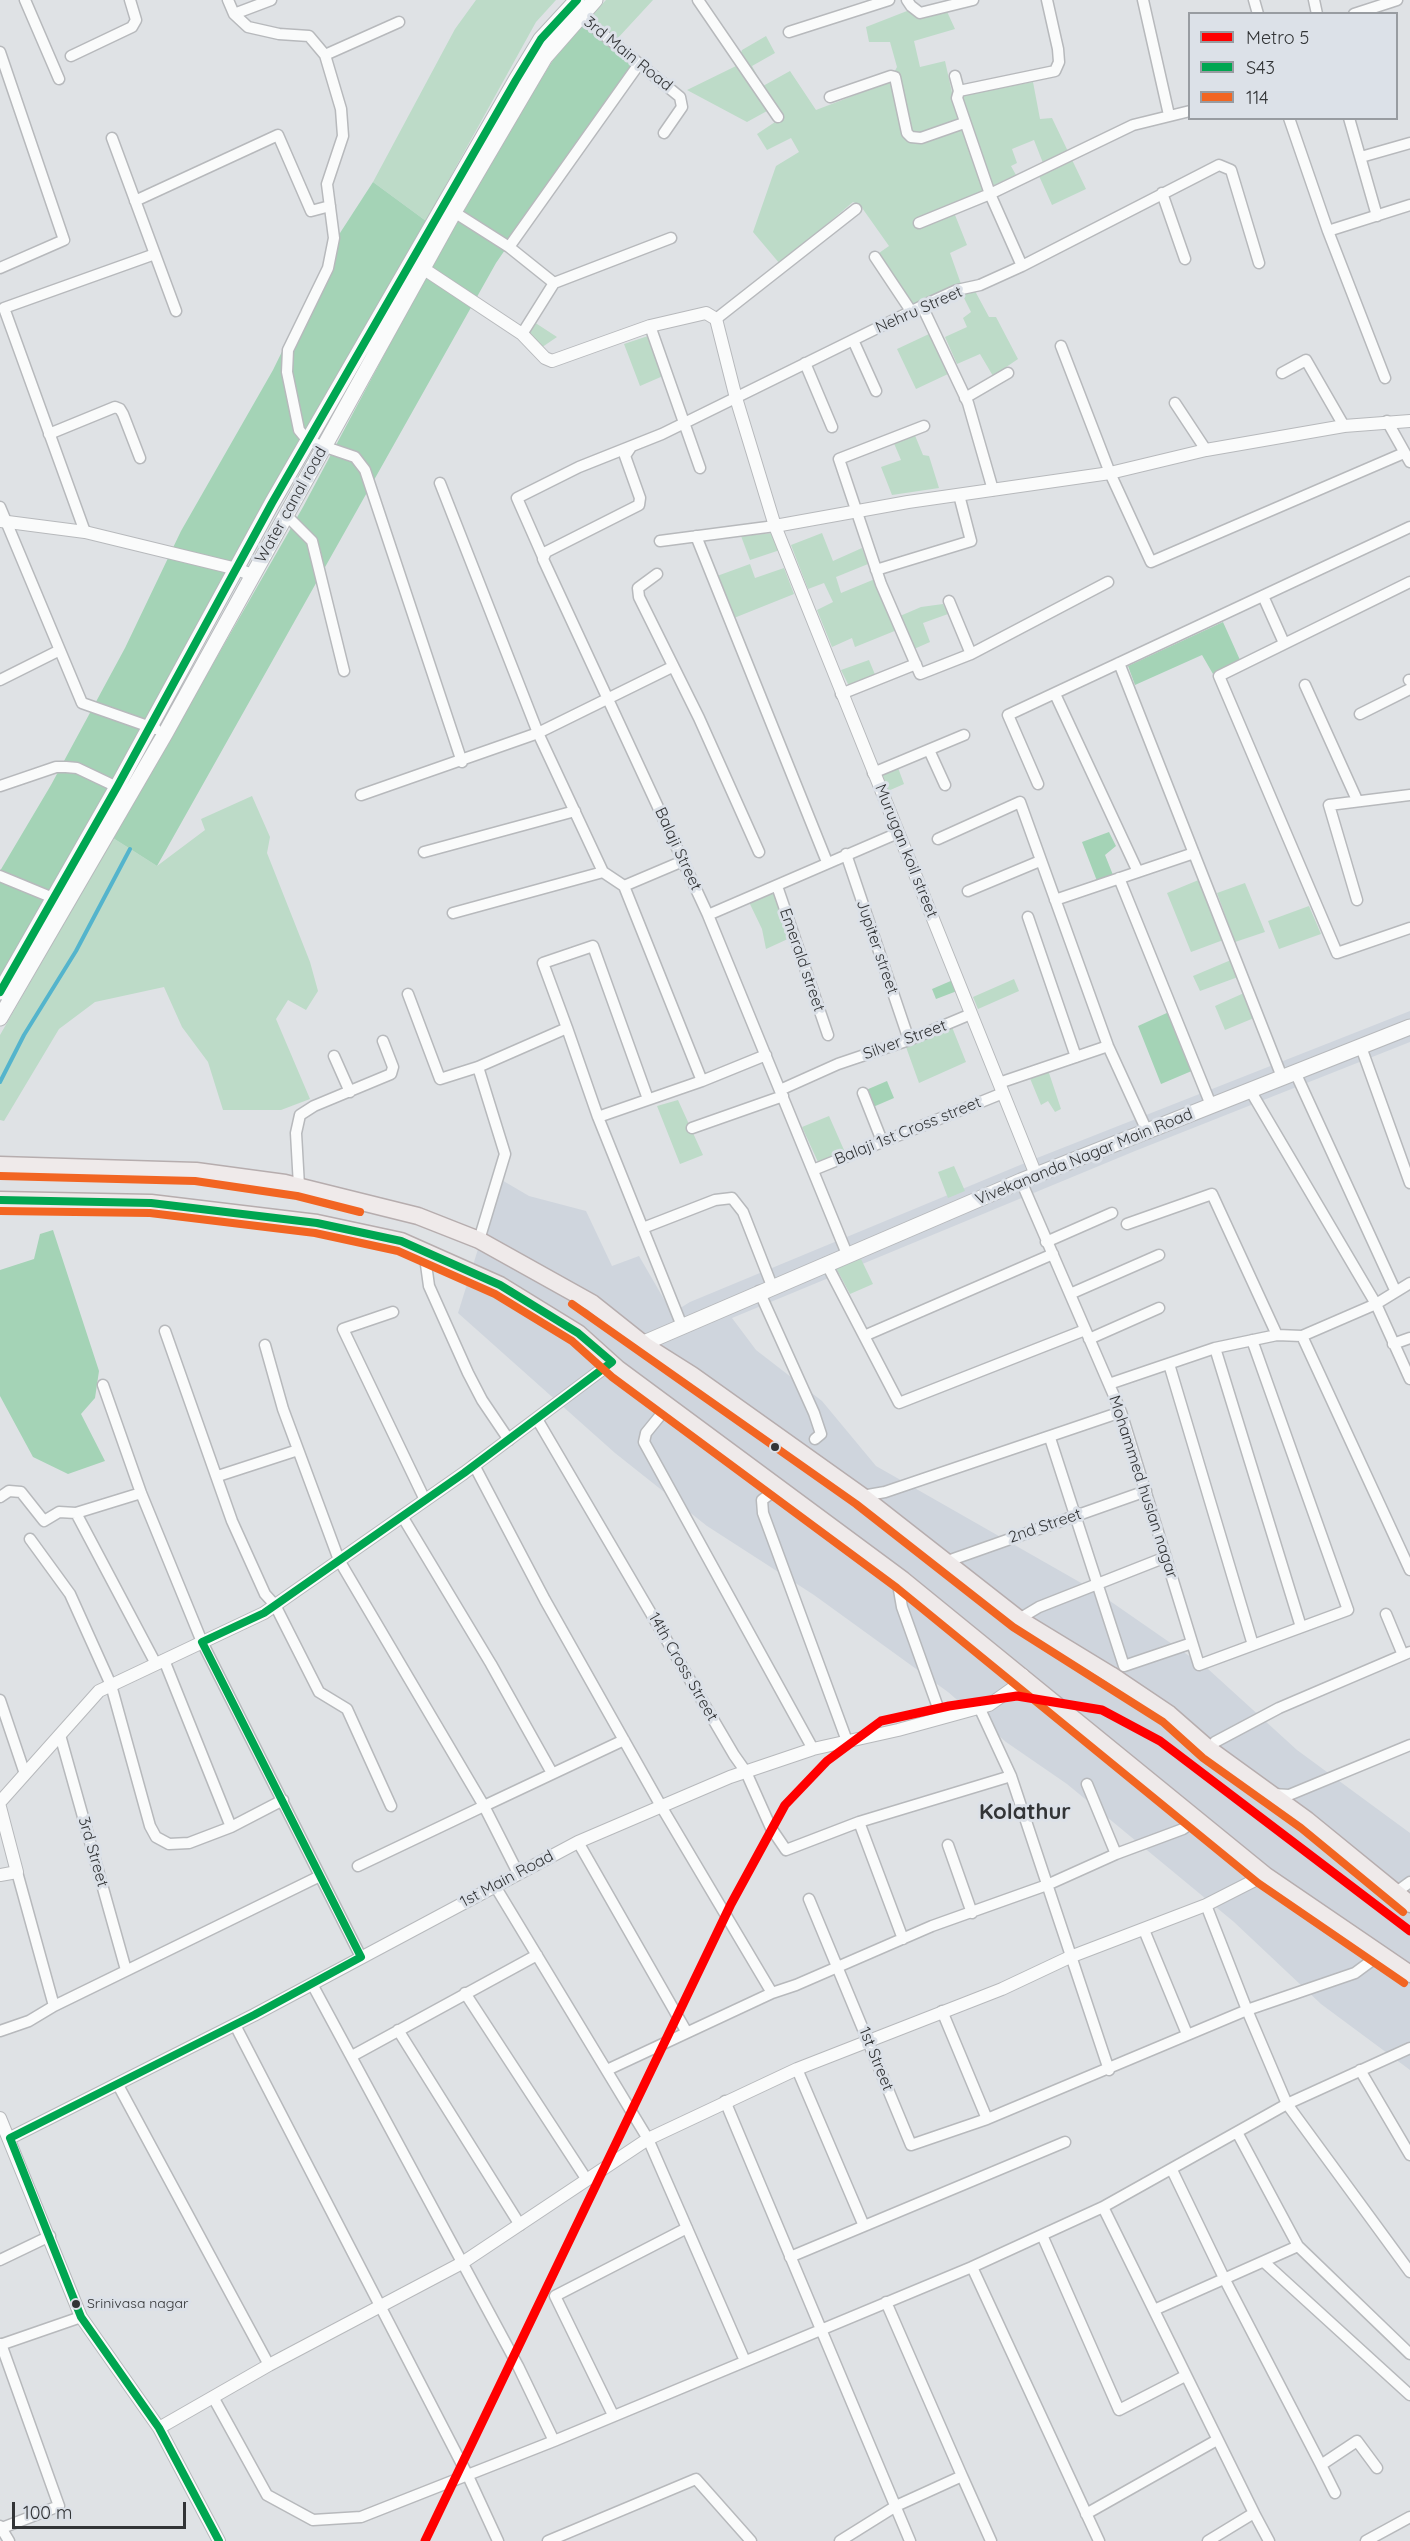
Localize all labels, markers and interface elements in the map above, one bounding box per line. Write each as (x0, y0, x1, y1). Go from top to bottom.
legend (1188, 12, 1398, 120)
street label: 3rd Main Road (580, 13, 676, 95)
text: Metro 5 (1246, 26, 1309, 49)
text: S43 (1246, 56, 1275, 79)
text: 114 (1246, 86, 1269, 109)
street label: Nehru Street (873, 282, 965, 338)
street label: Water canal road (251, 444, 331, 566)
street label: Murugan koil street (870, 781, 942, 921)
street label: Balaji Street (650, 804, 706, 894)
street label: Jupiter street (852, 897, 902, 997)
street label: Emerald street (775, 906, 829, 1014)
street label: Silver Street (861, 1016, 949, 1064)
street label: Balaji 1st Cross street (832, 1093, 984, 1169)
street label: Vivekananda Nagar Main Road (972, 1105, 1196, 1209)
street label: Mohammed husian nagar (1104, 1393, 1182, 1581)
unlabelled marker (769, 1441, 781, 1453)
street label: 2nd Street (1006, 1505, 1084, 1547)
street label: 14th Cross Street (644, 1609, 722, 1725)
district label: Kolathur (979, 1799, 1071, 1825)
street label: 3rd Street (74, 1815, 112, 1889)
street label: 1st Main Road (457, 1846, 557, 1912)
street label: 1st Street (855, 2024, 897, 2094)
place label: Srinivasa nagar (87, 2296, 188, 2312)
marker: Srinivasa nagar (70, 2298, 82, 2310)
scale bar (15, 2490, 189, 2528)
text: 100 m (23, 2501, 72, 2524)

